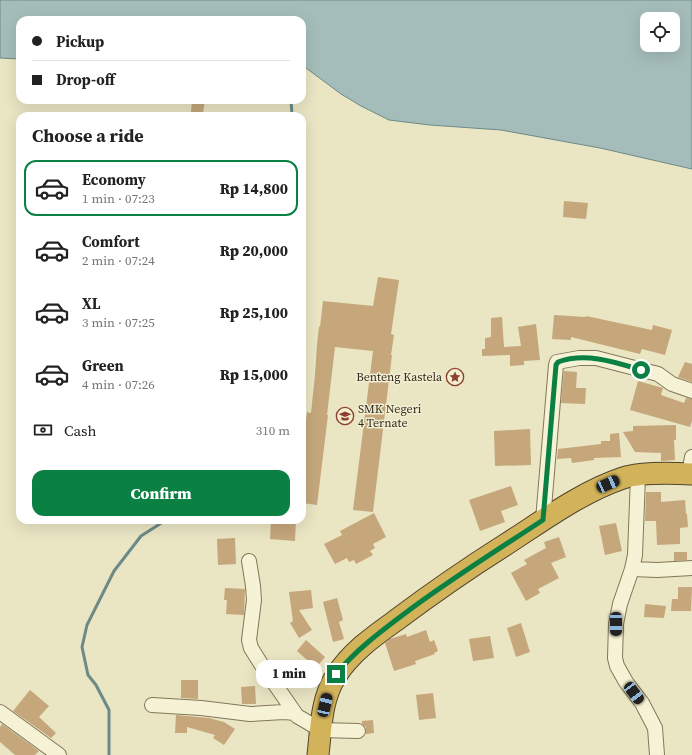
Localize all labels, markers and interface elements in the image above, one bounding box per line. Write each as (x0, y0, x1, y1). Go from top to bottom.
map controls (640, 12, 680, 52)
button: locate (640, 12, 680, 52)
text: Pickup (56, 31, 104, 52)
text: Drop-off (56, 69, 115, 90)
text: Choose a ride (32, 123, 144, 148)
text: Economy (82, 169, 146, 190)
icon: car (34, 170, 70, 206)
text: Rp 14,800 (220, 178, 288, 199)
text: 1 min · 07:23 (82, 190, 155, 207)
text: Comfort (82, 231, 140, 252)
icon: car (34, 232, 70, 268)
text: Rp 20,000 (220, 240, 288, 261)
text: 2 min · 07:24 (82, 252, 155, 269)
text: XL (82, 293, 101, 314)
icon: car (34, 294, 70, 330)
text: Rp 25,100 (220, 302, 288, 323)
text: 3 min · 07:25 (82, 314, 155, 331)
text: Green (82, 355, 124, 376)
icon: car (34, 356, 70, 392)
route start (632, 361, 650, 379)
text: Rp 15,000 (220, 364, 288, 385)
place icon: Benteng Kastela (445, 367, 465, 387)
place label: Benteng Kastela (356, 369, 443, 385)
text: 4 min · 07:26 (82, 376, 155, 393)
place label: SMK Negeri 4 Ternate (358, 401, 422, 431)
school or university icon: SMK Negeri 4 Ternate (335, 406, 355, 426)
icon: cash (32, 419, 54, 441)
text: Cash (64, 420, 96, 441)
text: 310 m (256, 422, 290, 439)
button: Confirm (32, 470, 290, 516)
car (595, 474, 621, 494)
car (610, 612, 622, 636)
callout: 1 min (256, 660, 322, 688)
text: 1 min (272, 665, 306, 682)
route end (327, 665, 345, 683)
car (622, 680, 646, 706)
car (316, 692, 334, 718)

